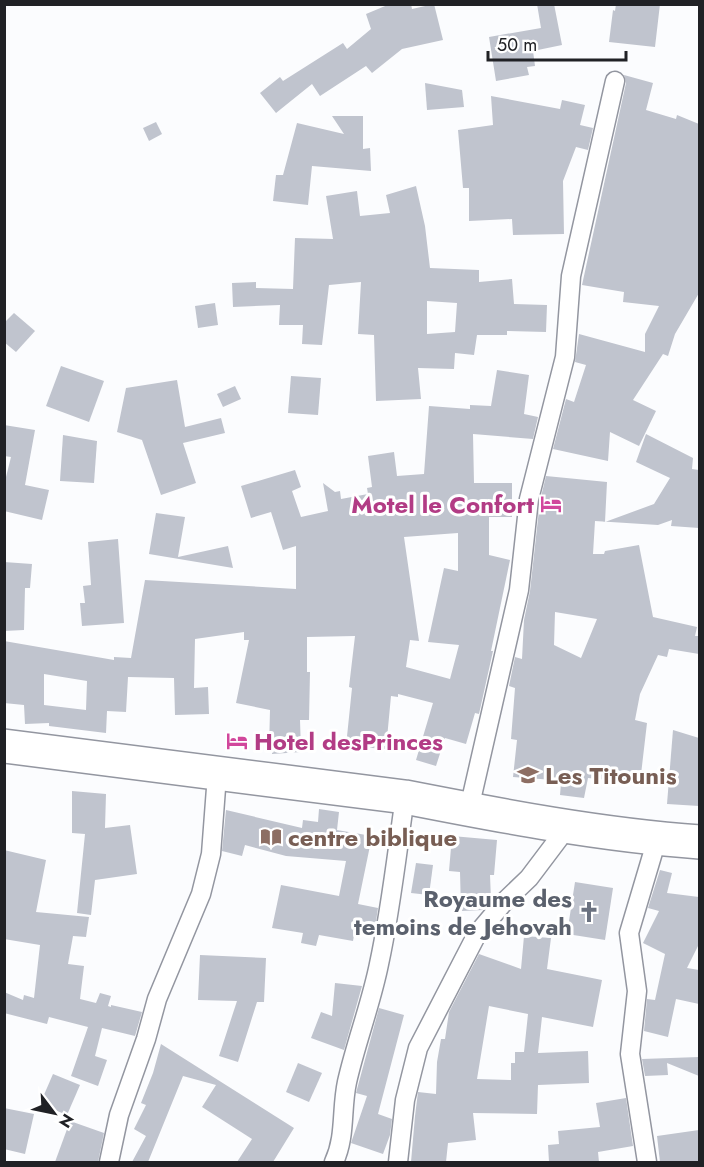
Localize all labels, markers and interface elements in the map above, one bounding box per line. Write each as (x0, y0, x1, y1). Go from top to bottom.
scale bar (488, 24, 626, 62)
text: 50 m (497, 32, 537, 58)
place label: Motel le Confort (351, 487, 534, 522)
hotel icon: Motel le Confort (539, 492, 563, 516)
place label: Hotel desPrinces (254, 724, 443, 759)
hotel icon: Hotel desPrinces (225, 729, 249, 753)
place label: Les Titounis (545, 758, 677, 793)
school or university icon: Les Titounis (516, 763, 540, 787)
place label: centre biblique (288, 820, 457, 855)
library icon: centre biblique (259, 825, 283, 849)
place label: Royaume des temoins de Jehovah (354, 881, 572, 944)
church icon: Royaume des temoins de Jehovah (577, 900, 601, 924)
north arrow (24, 1083, 84, 1143)
text: N (53, 1109, 79, 1132)

